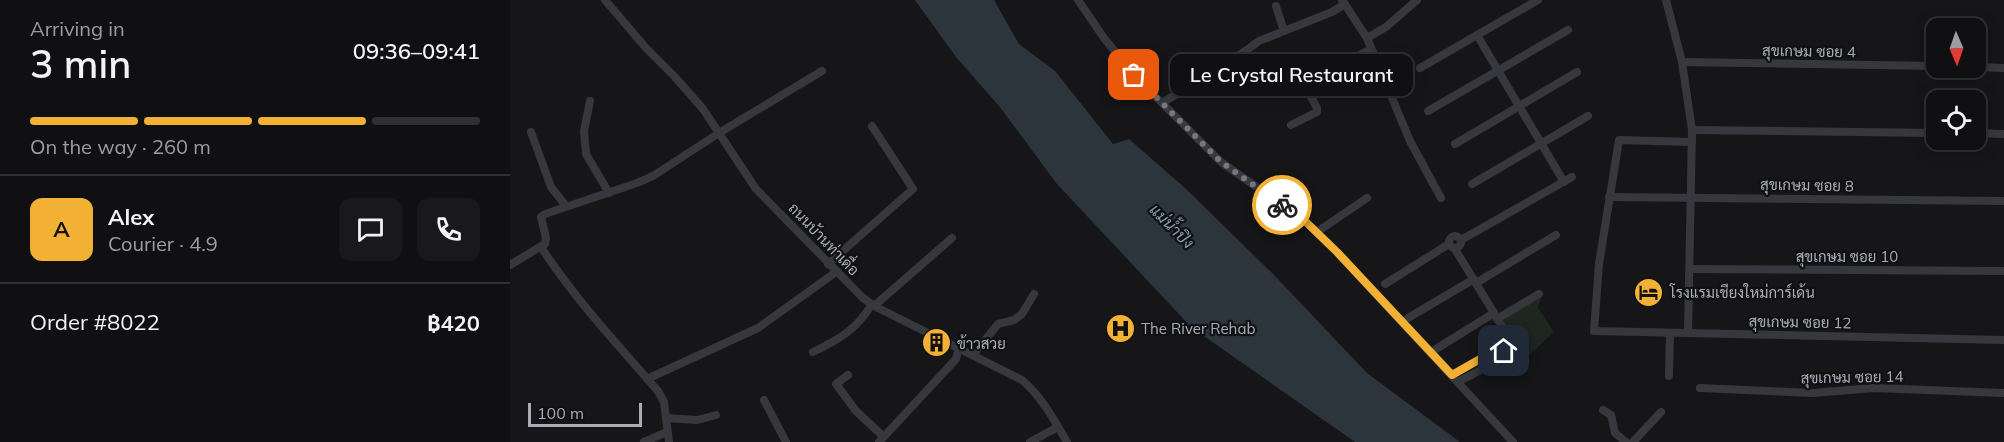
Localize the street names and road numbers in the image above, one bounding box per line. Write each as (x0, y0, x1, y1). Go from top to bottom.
street label: สุขเกษม ซอย 4 (1762, 41, 1856, 63)
street label: สุขเกษม ซอย 8 (1760, 175, 1854, 197)
street label: ถนนบ้านท่าเดื่อ (785, 195, 867, 279)
street label: สุขเกษม ซอย 10 (1796, 247, 1898, 268)
street label: สุขเกษม ซอย 12 (1748, 312, 1852, 334)
street label: สุขเกษม ซอย 14 (1800, 367, 1904, 389)

